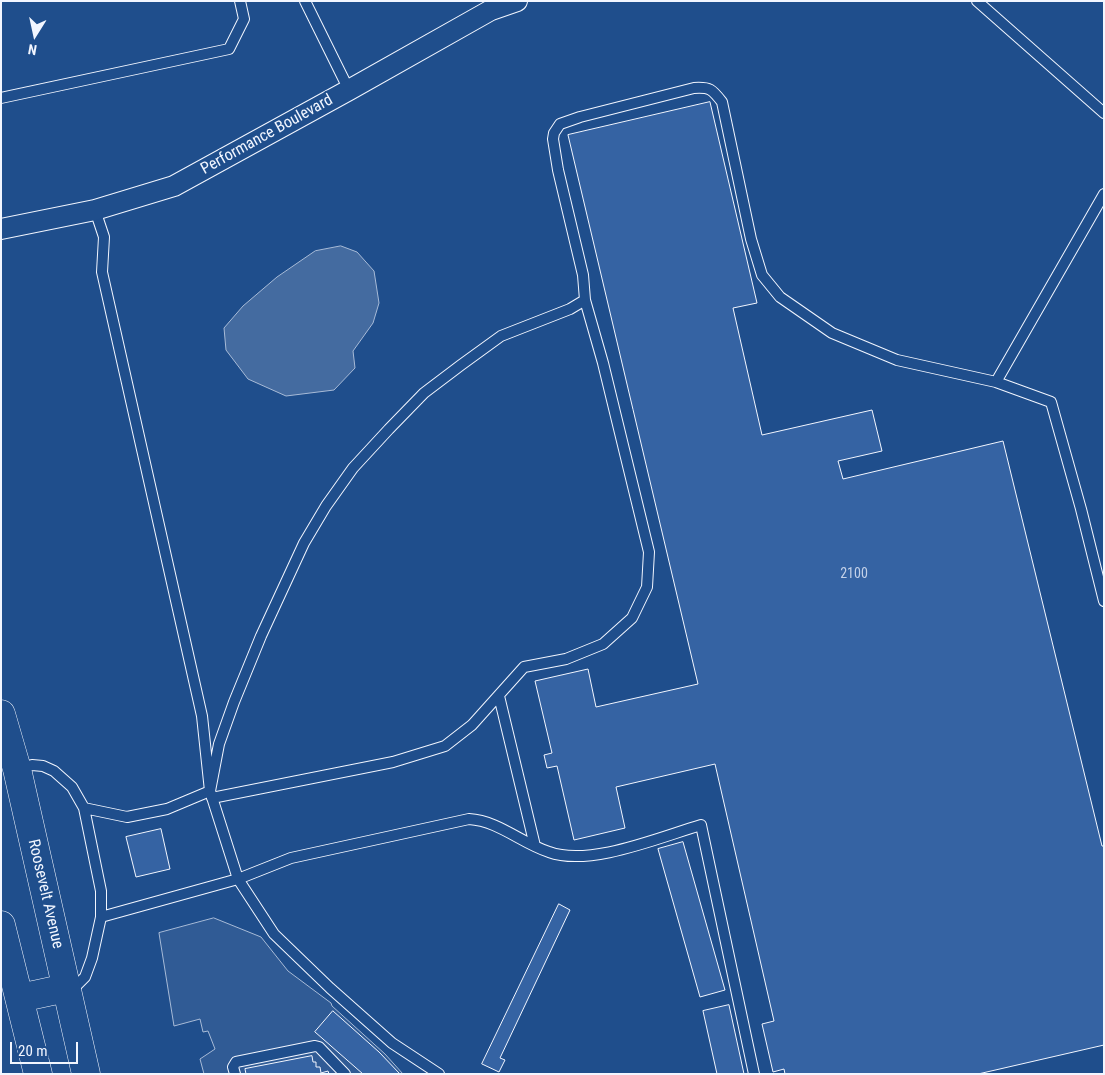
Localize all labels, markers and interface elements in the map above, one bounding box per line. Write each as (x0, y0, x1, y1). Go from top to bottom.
north arrow (10, 10, 60, 60)
text: N (27, 41, 38, 58)
street label: Performance Boulevard (198, 91, 336, 179)
house number: 2100 (840, 566, 868, 582)
street label: Roosevelt Avenue (23, 837, 67, 951)
scale bar (12, 1032, 80, 1064)
text: 20 m (18, 1042, 48, 1060)

